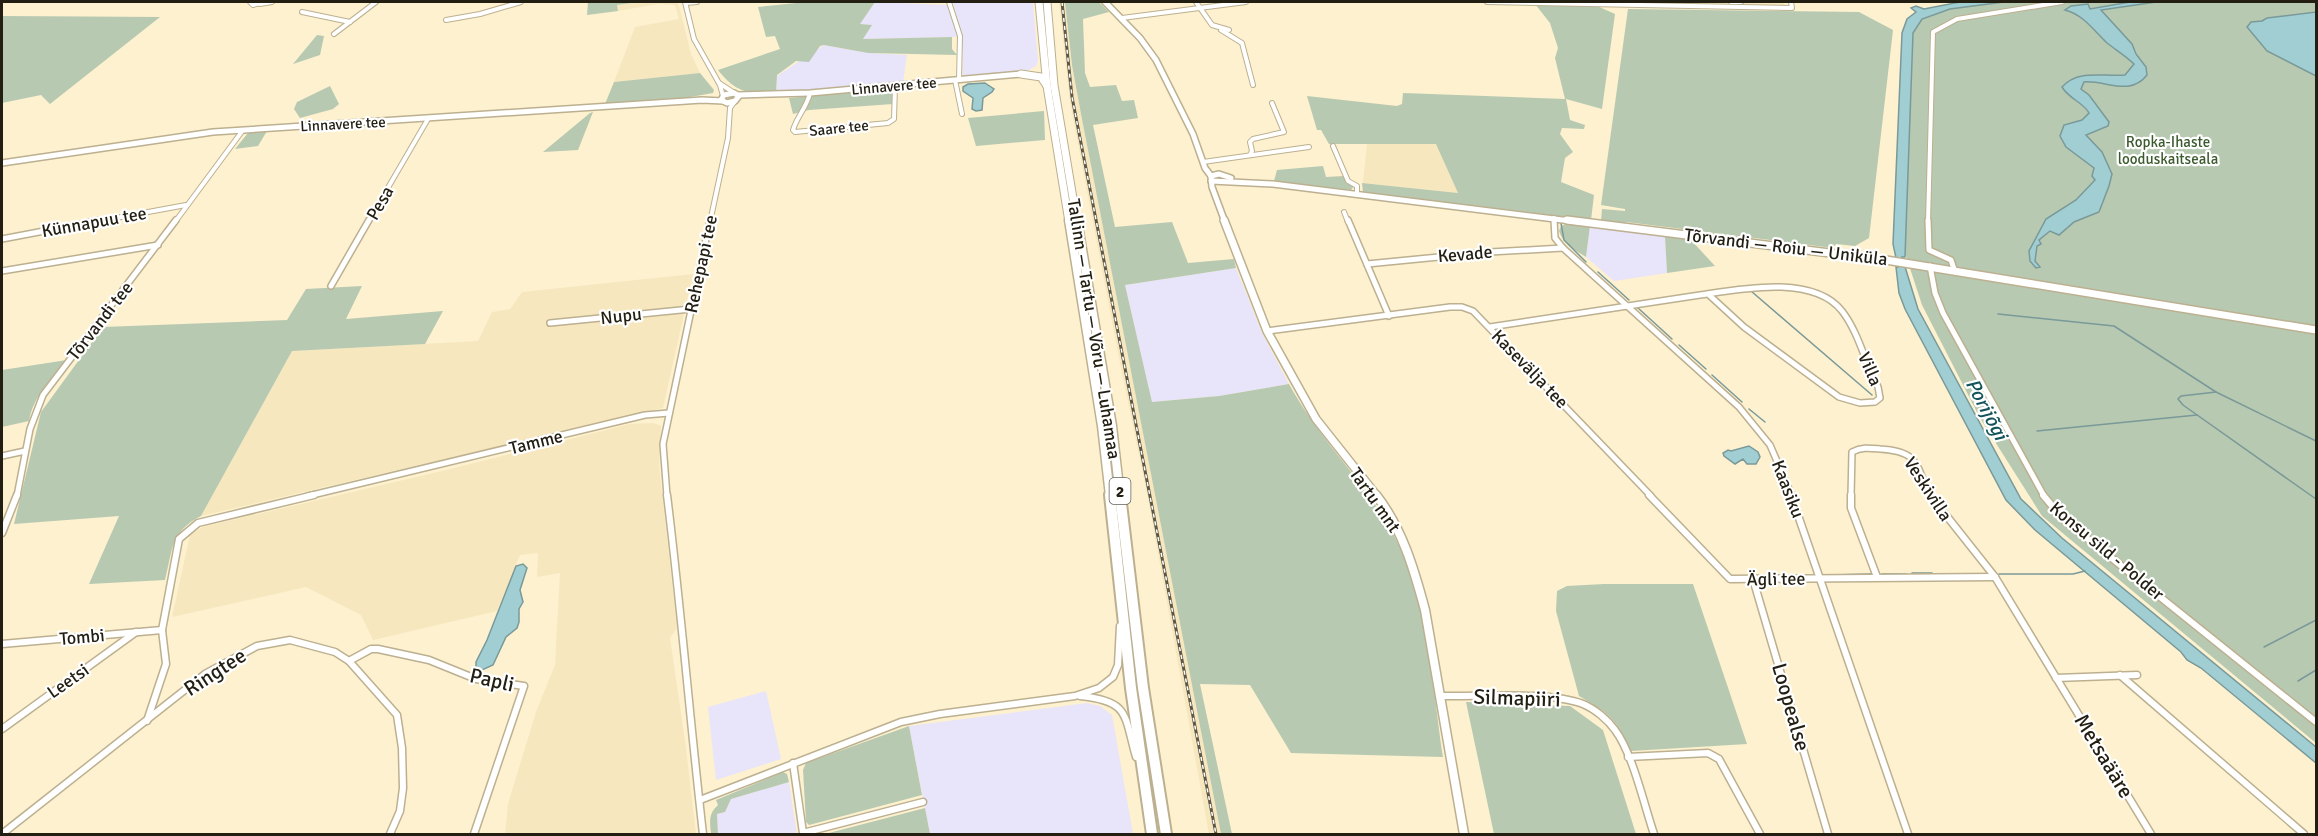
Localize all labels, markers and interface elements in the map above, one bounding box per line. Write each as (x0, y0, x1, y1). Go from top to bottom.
street label: Linnavere tee (851, 73, 937, 99)
street label: Linnavere tee (300, 113, 386, 135)
street label: Saare tee (808, 116, 870, 140)
park label: Ropka-Ihaste looduskaitseala (2118, 133, 2218, 168)
street label: Pesa (362, 182, 398, 224)
street label: Tallinn — Tartu — Võru — Luhamaa (1063, 197, 1125, 461)
street label: Künnapuu tee (40, 202, 148, 242)
street label: Rehepapi tee (680, 213, 722, 315)
street label: Tõrvandi — Roiu — Uniküla (1683, 224, 1889, 270)
street label: Kevade (1437, 241, 1493, 267)
street label: Tõrvandi tee (62, 277, 138, 365)
street label: Nupu (599, 303, 643, 329)
street label: Kasevälja tee (1487, 325, 1573, 413)
street label: Villa (1853, 349, 1887, 389)
water label: Porijõgi (1960, 374, 2014, 446)
street label: Tamme (507, 425, 565, 459)
street label: Veskivilla (1899, 453, 1957, 525)
street label: Kaasiku (1767, 457, 1809, 521)
street label: Tartu mnt (1345, 463, 1405, 537)
road number: 2 (1110, 478, 1130, 504)
street label: Konsu sild - Polder (2045, 497, 2169, 605)
street label: Ägli tee (1747, 567, 1805, 591)
street label: Tombi (58, 624, 106, 650)
street label: Ringtee (179, 642, 251, 702)
street label: Leetsi (43, 659, 93, 703)
street label: Loopealse (1766, 660, 1816, 754)
street label: Papli (467, 662, 517, 698)
street label: Silmapiiri (1473, 683, 1561, 713)
street label: Metsaääre (2069, 709, 2139, 803)

